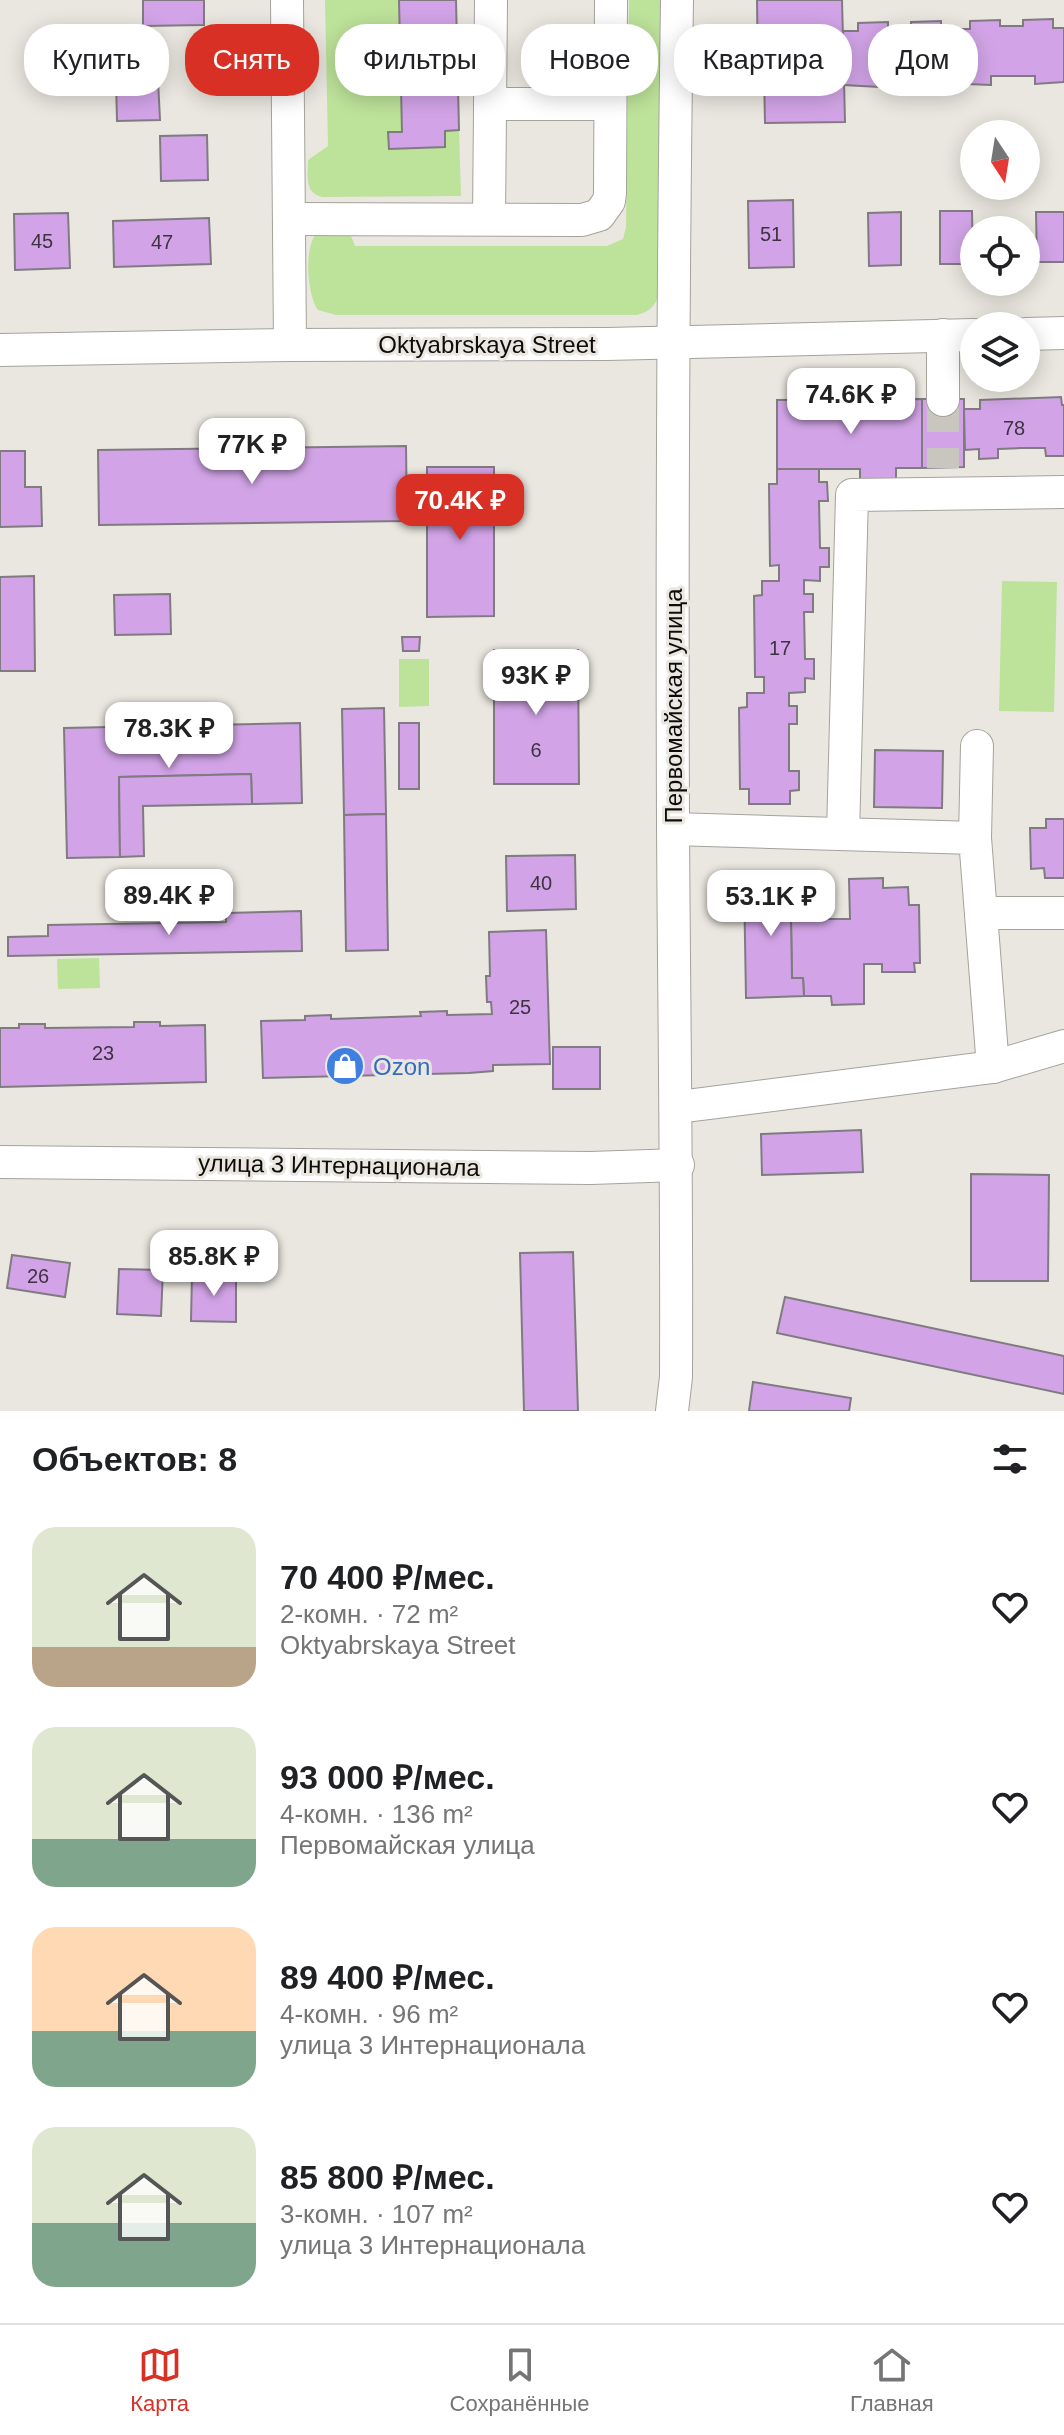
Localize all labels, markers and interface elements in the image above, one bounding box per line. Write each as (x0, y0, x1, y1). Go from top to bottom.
chip: Купить (24, 24, 169, 96)
chip: Снять (185, 24, 319, 96)
chip: Фильтры (335, 24, 505, 96)
chip: Новое (521, 24, 658, 96)
chip: Квартира (674, 24, 852, 96)
chip: Дом (868, 24, 978, 96)
north arrow (960, 120, 1040, 200)
map controls (960, 120, 1040, 392)
button: locate (960, 216, 1040, 296)
house number: 51 (760, 223, 782, 245)
house number: 45 (31, 230, 53, 252)
house number: 47 (151, 231, 173, 253)
button: layers (960, 312, 1040, 392)
street label: Oktyabrskaya Street (378, 331, 596, 358)
pin: 74.6K ₽ (777, 368, 925, 436)
text: 74.6K ₽ (805, 379, 897, 409)
house number: 78 (1003, 417, 1025, 439)
pin: 77K ₽ (196, 418, 308, 486)
text: 77K ₽ (217, 429, 287, 459)
pin: 70.4K ₽ (386, 474, 534, 542)
text: 70.4K ₽ (414, 485, 506, 515)
street label: Первомайская улица (660, 588, 687, 824)
house number: 17 (769, 637, 791, 659)
pin: 93K ₽ (480, 649, 592, 717)
text: 93K ₽ (501, 660, 571, 690)
pin: 78.3K ₽ (95, 702, 243, 770)
text: 78.3K ₽ (123, 713, 215, 743)
house number: 6 (530, 739, 542, 761)
pin: 89.4K ₽ (95, 869, 243, 937)
pin: 53.1K ₽ (697, 870, 845, 938)
house number: 40 (530, 872, 552, 894)
text: 89.4K ₽ (123, 880, 215, 910)
text: 53.1K ₽ (725, 881, 817, 911)
house number: 25 (509, 996, 531, 1018)
house number: 23 (92, 1042, 114, 1064)
shop icon: Ozon (324, 1045, 366, 1087)
place label: Ozon (373, 1053, 430, 1080)
street label: улица 3 Интернационала (198, 1149, 481, 1181)
pin: 85.8K ₽ (140, 1230, 288, 1298)
text: 85.8K ₽ (168, 1241, 260, 1271)
house number: 26 (27, 1265, 49, 1287)
icon: filters (988, 1437, 1032, 1481)
text: Объектов: 8 (32, 1440, 237, 1478)
text: 70 400 ₽/мес. (280, 1558, 495, 1596)
icon: home (96, 1559, 192, 1655)
icon: heart (988, 1585, 1032, 1629)
text: 2-комн. · 72 m² (280, 1599, 458, 1629)
text: Oktyabrskaya Street (280, 1630, 516, 1660)
text: 93 000 ₽/мес. (280, 1758, 495, 1796)
icon: home (96, 1759, 192, 1855)
icon: heart (988, 1785, 1032, 1829)
text: 4-комн. · 136 m² (280, 1799, 473, 1829)
text: Первомайская улица (280, 1830, 535, 1860)
text: 89 400 ₽/мес. (280, 1958, 495, 1996)
icon: home (96, 1959, 192, 2055)
icon: heart (988, 1985, 1032, 2029)
text: 4-комн. · 96 m² (280, 1999, 458, 2029)
text: улица 3 Интернационала (280, 2030, 585, 2060)
text: 85 800 ₽/мес. (280, 2158, 495, 2196)
icon: home (96, 2159, 192, 2255)
icon: heart (988, 2185, 1032, 2229)
text: 3-комн. · 107 m² (280, 2199, 473, 2229)
text: улица 3 Интернационала (280, 2230, 585, 2260)
tab: Карта (130, 2343, 189, 2417)
tab: Сохранённые (450, 2343, 590, 2417)
tab: Главная (850, 2343, 934, 2417)

